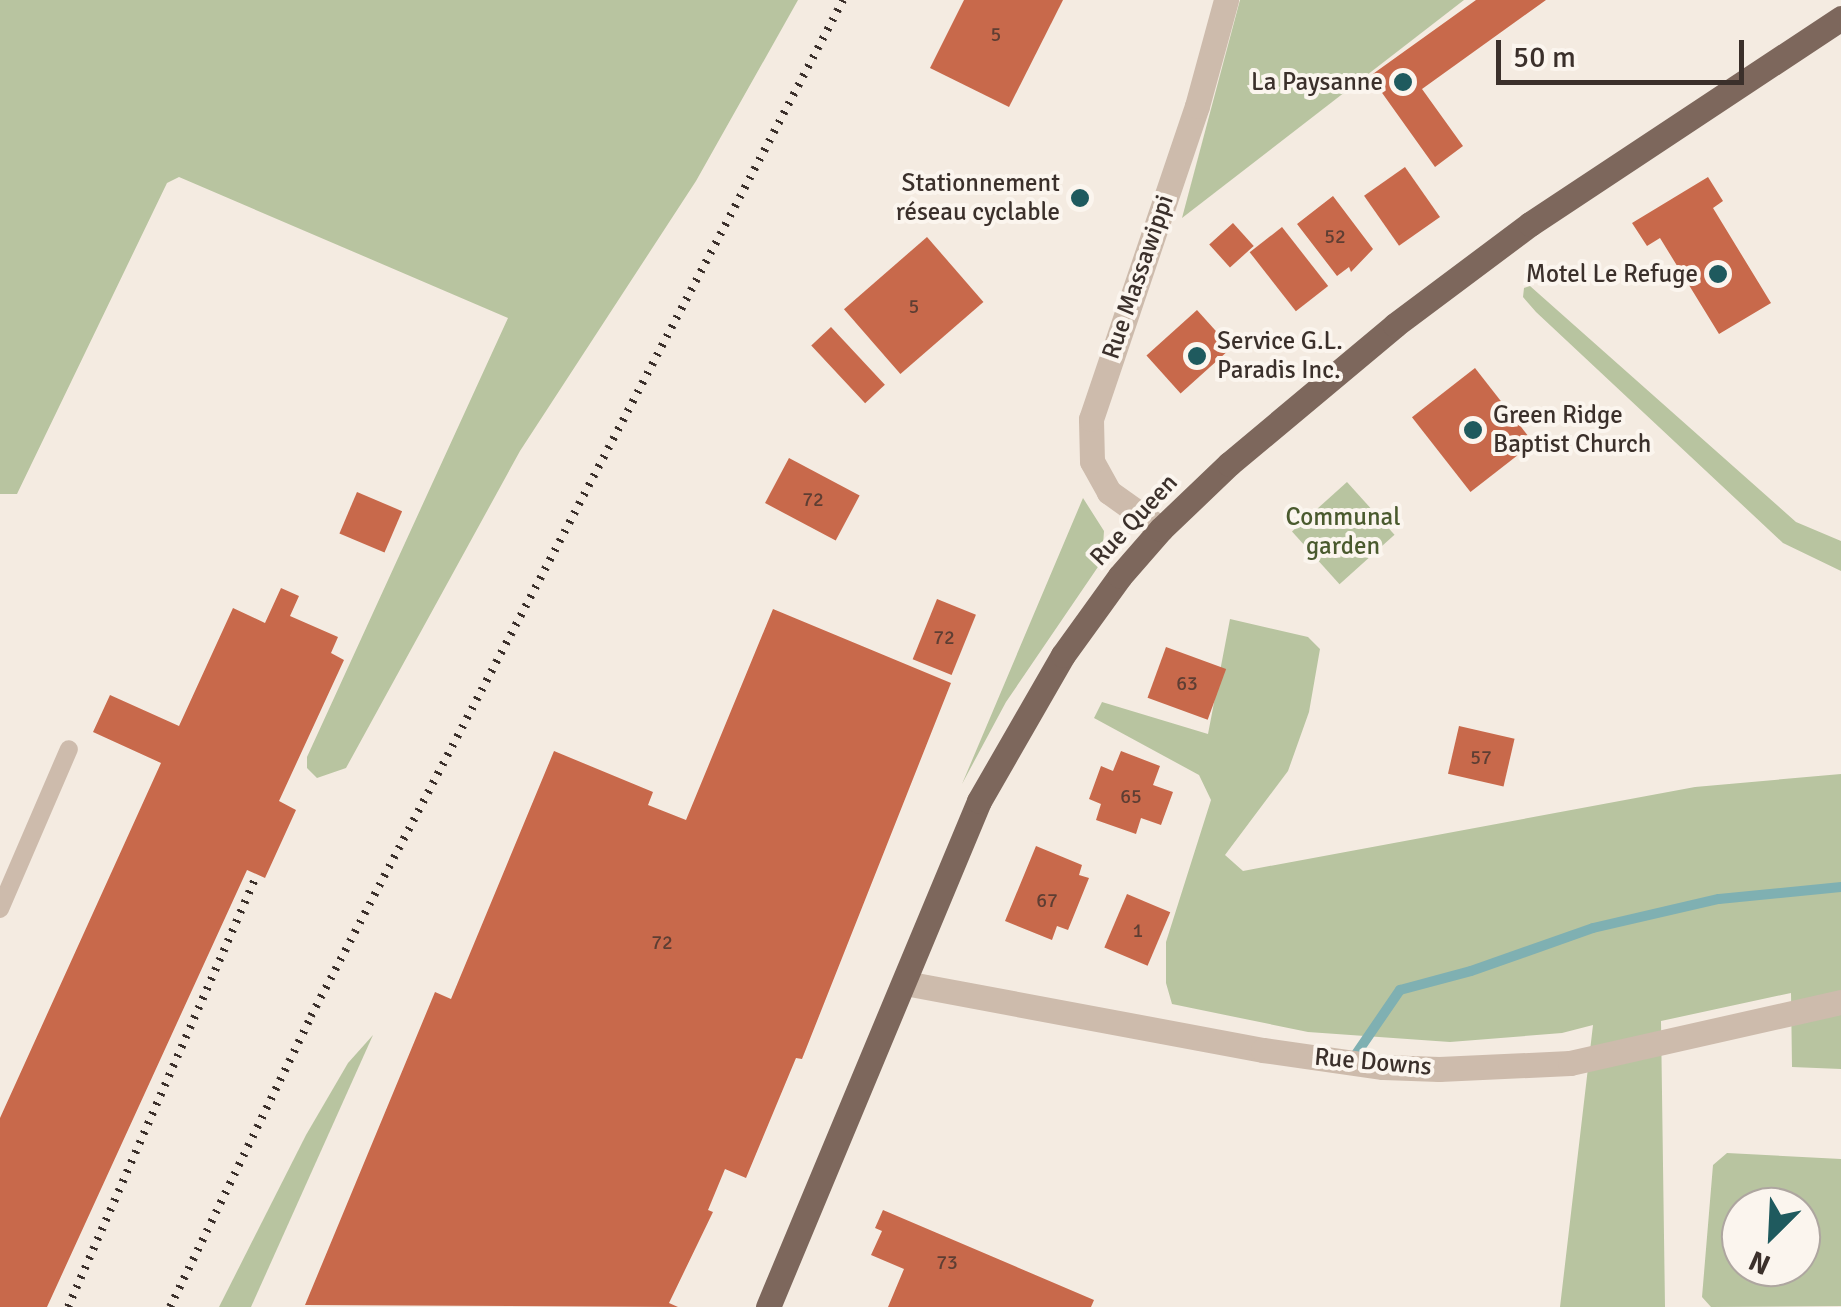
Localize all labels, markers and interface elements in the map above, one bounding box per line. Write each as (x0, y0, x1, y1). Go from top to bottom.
scale bar (1501, 20, 1748, 82)
house number: 5 (991, 22, 1001, 46)
text: 50 m (1513, 39, 1576, 76)
place label: La Paysanne (1251, 67, 1383, 97)
marker: La Paysanne (1392, 71, 1414, 93)
place label: Stationnement réseau cyclable (896, 169, 1060, 228)
marker: Stationnement réseau cyclable (1069, 187, 1091, 209)
street label: Rue Massawippi (1096, 191, 1180, 363)
house number: 52 (1324, 224, 1346, 248)
place label: Motel Le Refuge (1526, 259, 1698, 289)
marker: Motel Le Refuge (1707, 263, 1729, 285)
house number: 5 (909, 294, 919, 318)
place label: Service G.L. Paradis Inc. (1217, 327, 1343, 386)
marker: Service G.L. Paradis Inc. (1186, 345, 1208, 367)
place label: Green Ridge Baptist Church (1493, 401, 1651, 460)
marker: Green Ridge Baptist Church (1462, 419, 1484, 441)
street label: Rue Queen (1084, 468, 1184, 572)
house number: 72 (802, 487, 824, 511)
park label: Communal garden (1285, 503, 1401, 562)
house number: 72 (933, 625, 955, 649)
house number: 63 (1176, 671, 1198, 695)
house number: 57 (1470, 745, 1492, 769)
house number: 65 (1120, 784, 1142, 808)
house number: 67 (1036, 888, 1058, 912)
house number: 1 (1133, 918, 1143, 942)
house number: 72 (651, 930, 673, 954)
street label: Rue Downs (1313, 1042, 1433, 1082)
north arrow (1721, 1187, 1821, 1287)
text: N (1744, 1243, 1775, 1282)
house number: 73 (936, 1250, 958, 1274)

